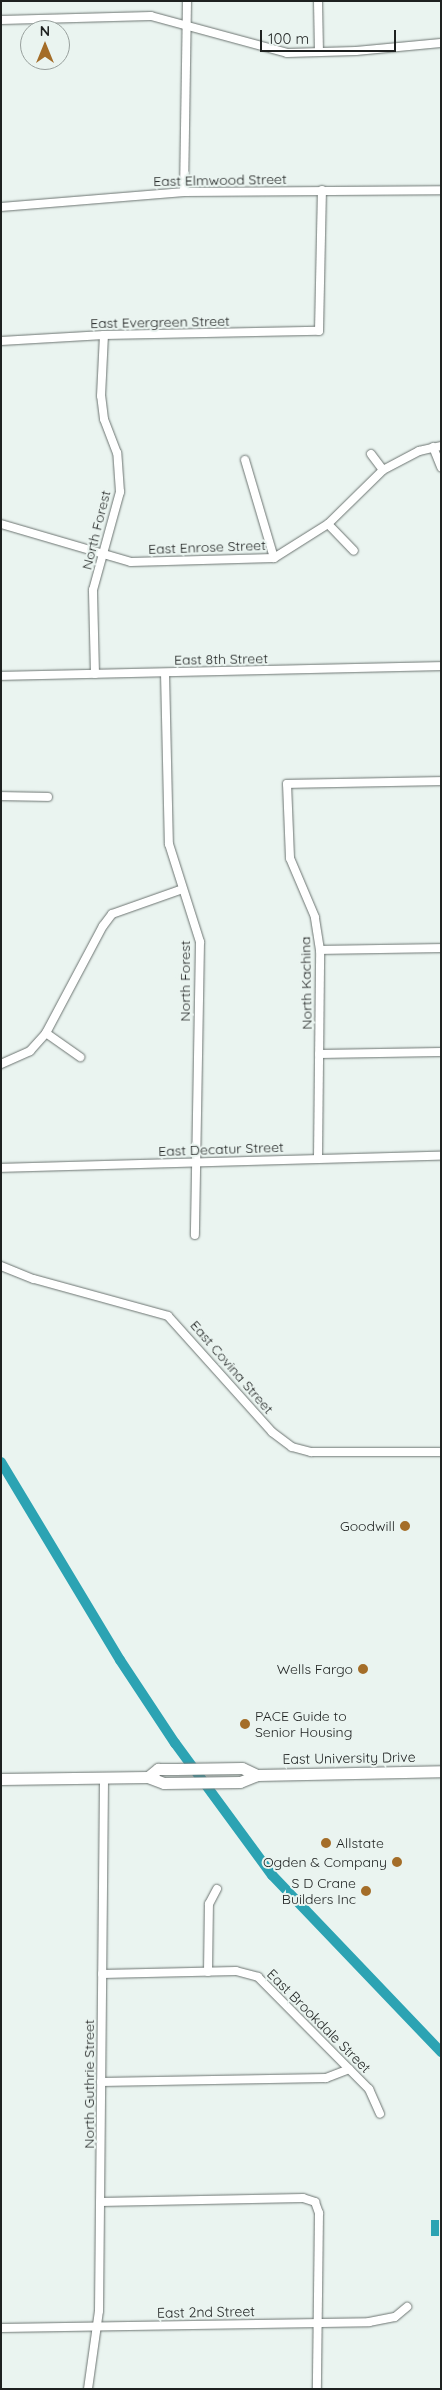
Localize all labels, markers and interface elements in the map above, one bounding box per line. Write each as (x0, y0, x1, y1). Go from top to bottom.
north arrow (20, 20, 70, 70)
scale bar (262, 20, 398, 52)
text: N (40, 22, 50, 40)
text: 100 m (268, 29, 309, 48)
street label: East Elmwood Street (153, 170, 287, 190)
street label: East Evergreen Street (90, 312, 230, 332)
street label: North Forest (78, 489, 114, 571)
street label: East Enrose Street (148, 537, 266, 557)
street label: East 8th Street (174, 650, 268, 668)
street label: North Kachina (297, 936, 315, 1030)
street label: North Forest (177, 940, 193, 1022)
street label: East Decatur Street (158, 1138, 284, 1160)
street label: East Covina Street (187, 1317, 277, 1417)
place label: Goodwill (340, 1518, 395, 1534)
marker: Goodwill (399, 1520, 411, 1532)
place label: Wells Fargo (277, 1661, 353, 1677)
marker: Wells Fargo (357, 1663, 369, 1675)
place label: PACE Guide to Senior Housing (255, 1708, 352, 1740)
marker: PACE Guide to Senior Housing (239, 1718, 251, 1730)
street label: East University Drive (282, 1748, 416, 1768)
place label: Allstate (336, 1835, 384, 1851)
marker: Allstate (320, 1837, 332, 1849)
place label: Ogden & Company (263, 1854, 387, 1870)
marker: Ogden & Company (391, 1856, 403, 1868)
place label: S D Crane Builders Inc (282, 1875, 356, 1908)
marker: S D Crane Builders Inc (360, 1885, 372, 1897)
street label: East Brookdale Street (264, 1966, 374, 2076)
street label: North Guthrie Street (81, 2019, 97, 2149)
street label: East 2nd Street (157, 2303, 255, 2321)

